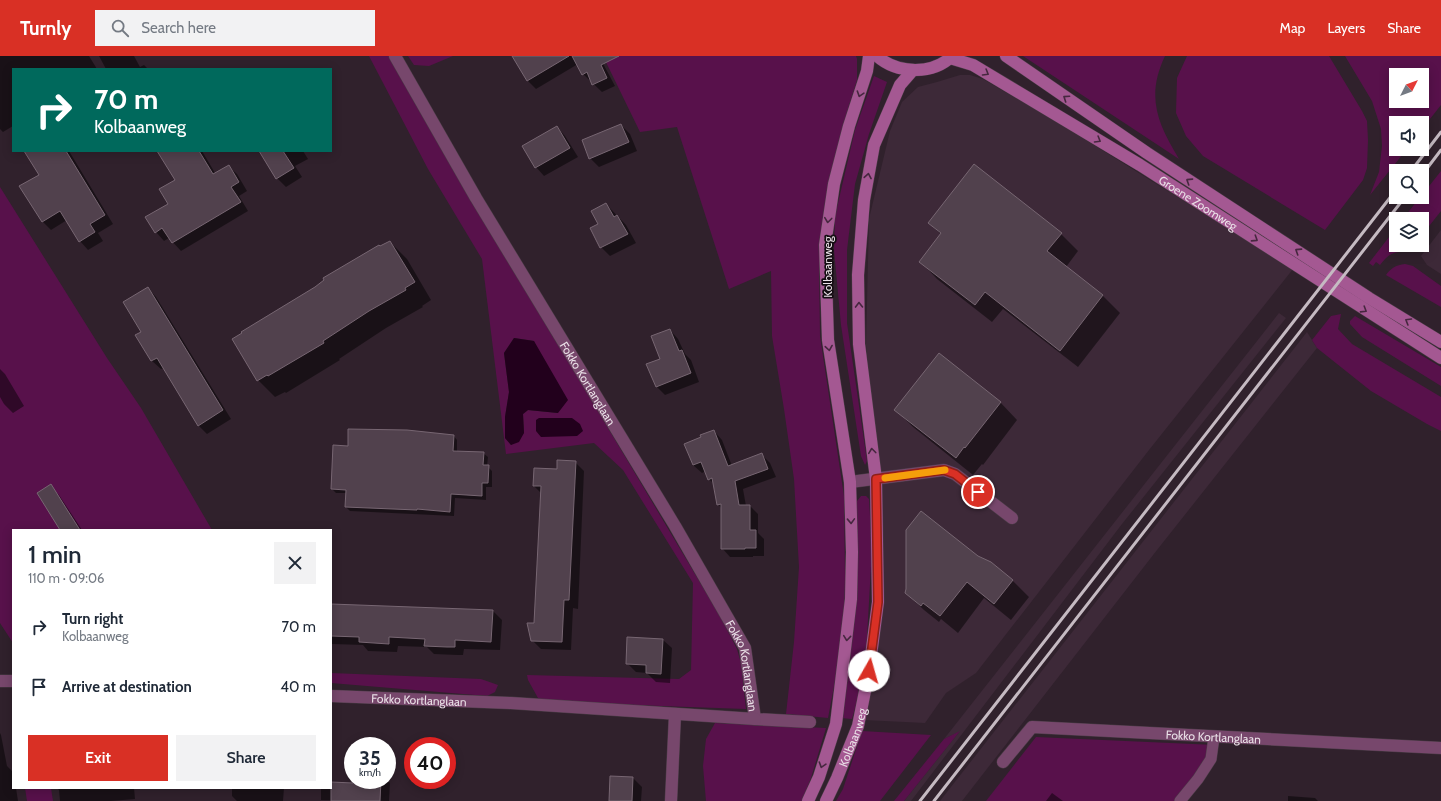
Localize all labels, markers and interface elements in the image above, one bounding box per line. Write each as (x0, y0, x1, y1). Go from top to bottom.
search box (95, 10, 375, 46)
text: Turnly (20, 17, 71, 40)
icon: search (109, 17, 131, 39)
text: Search here (141, 19, 216, 37)
text: Map (1280, 19, 1305, 37)
text: Layers (1327, 19, 1365, 37)
text: Share (1387, 19, 1421, 37)
one-way arrow (982, 68, 989, 75)
north arrow (1389, 68, 1429, 108)
map controls (1389, 68, 1429, 252)
text: 70 m (94, 82, 158, 116)
icon: right (28, 84, 80, 136)
one-way arrow (856, 90, 864, 97)
one-way arrow (1063, 96, 1070, 103)
text: Kolbaanweg (94, 116, 186, 138)
button: sound (1389, 116, 1429, 156)
one-way arrow (1094, 135, 1101, 142)
button: search (1389, 164, 1429, 204)
street label: Groene Zoomweg (1156, 172, 1241, 234)
one-way arrow (864, 173, 872, 179)
one-way arrow (1186, 178, 1193, 185)
button: layers (1389, 212, 1429, 252)
one-way arrow (824, 217, 833, 223)
one-way arrow (1251, 234, 1258, 242)
street label: Kolbaanweg (820, 235, 835, 298)
one-way arrow (1296, 249, 1303, 256)
one-way arrow (855, 302, 863, 308)
one-way arrow (1360, 305, 1367, 312)
one-way arrow (1405, 319, 1412, 326)
street label: Fokko Kortlanglaan (557, 338, 620, 428)
one-way arrow (824, 345, 833, 351)
one-way arrow (868, 448, 877, 454)
pin (961, 475, 995, 509)
icon: arrive (967, 481, 989, 503)
one-way arrow (847, 518, 856, 524)
text: 1 min (28, 540, 82, 569)
button: close (274, 542, 316, 584)
text: 110 m · 09:06 (28, 570, 104, 586)
text: Turn right (62, 610, 123, 628)
icon: right (28, 616, 50, 638)
street label: Fokko Kortlanglaan (723, 617, 761, 713)
text: 70 m (282, 618, 316, 636)
text: Kolbaanweg (62, 628, 128, 644)
one-way arrow (842, 635, 851, 641)
position arrow (848, 650, 890, 692)
icon: arrive (28, 676, 50, 698)
text: Arrive at destination (62, 678, 192, 696)
text: 40 m (280, 678, 316, 696)
street label: Fokko Kortlanglaan (371, 690, 467, 709)
street label: Kolbaanweg (835, 706, 869, 769)
street label: Fokko Kortlanglaan (1165, 726, 1262, 746)
button: Exit (28, 735, 168, 781)
button: Share (176, 735, 316, 781)
speed limit sign: 40 (404, 737, 456, 789)
text: 35 (359, 746, 381, 770)
one-way arrow (819, 762, 827, 769)
text: km/h (359, 766, 381, 779)

